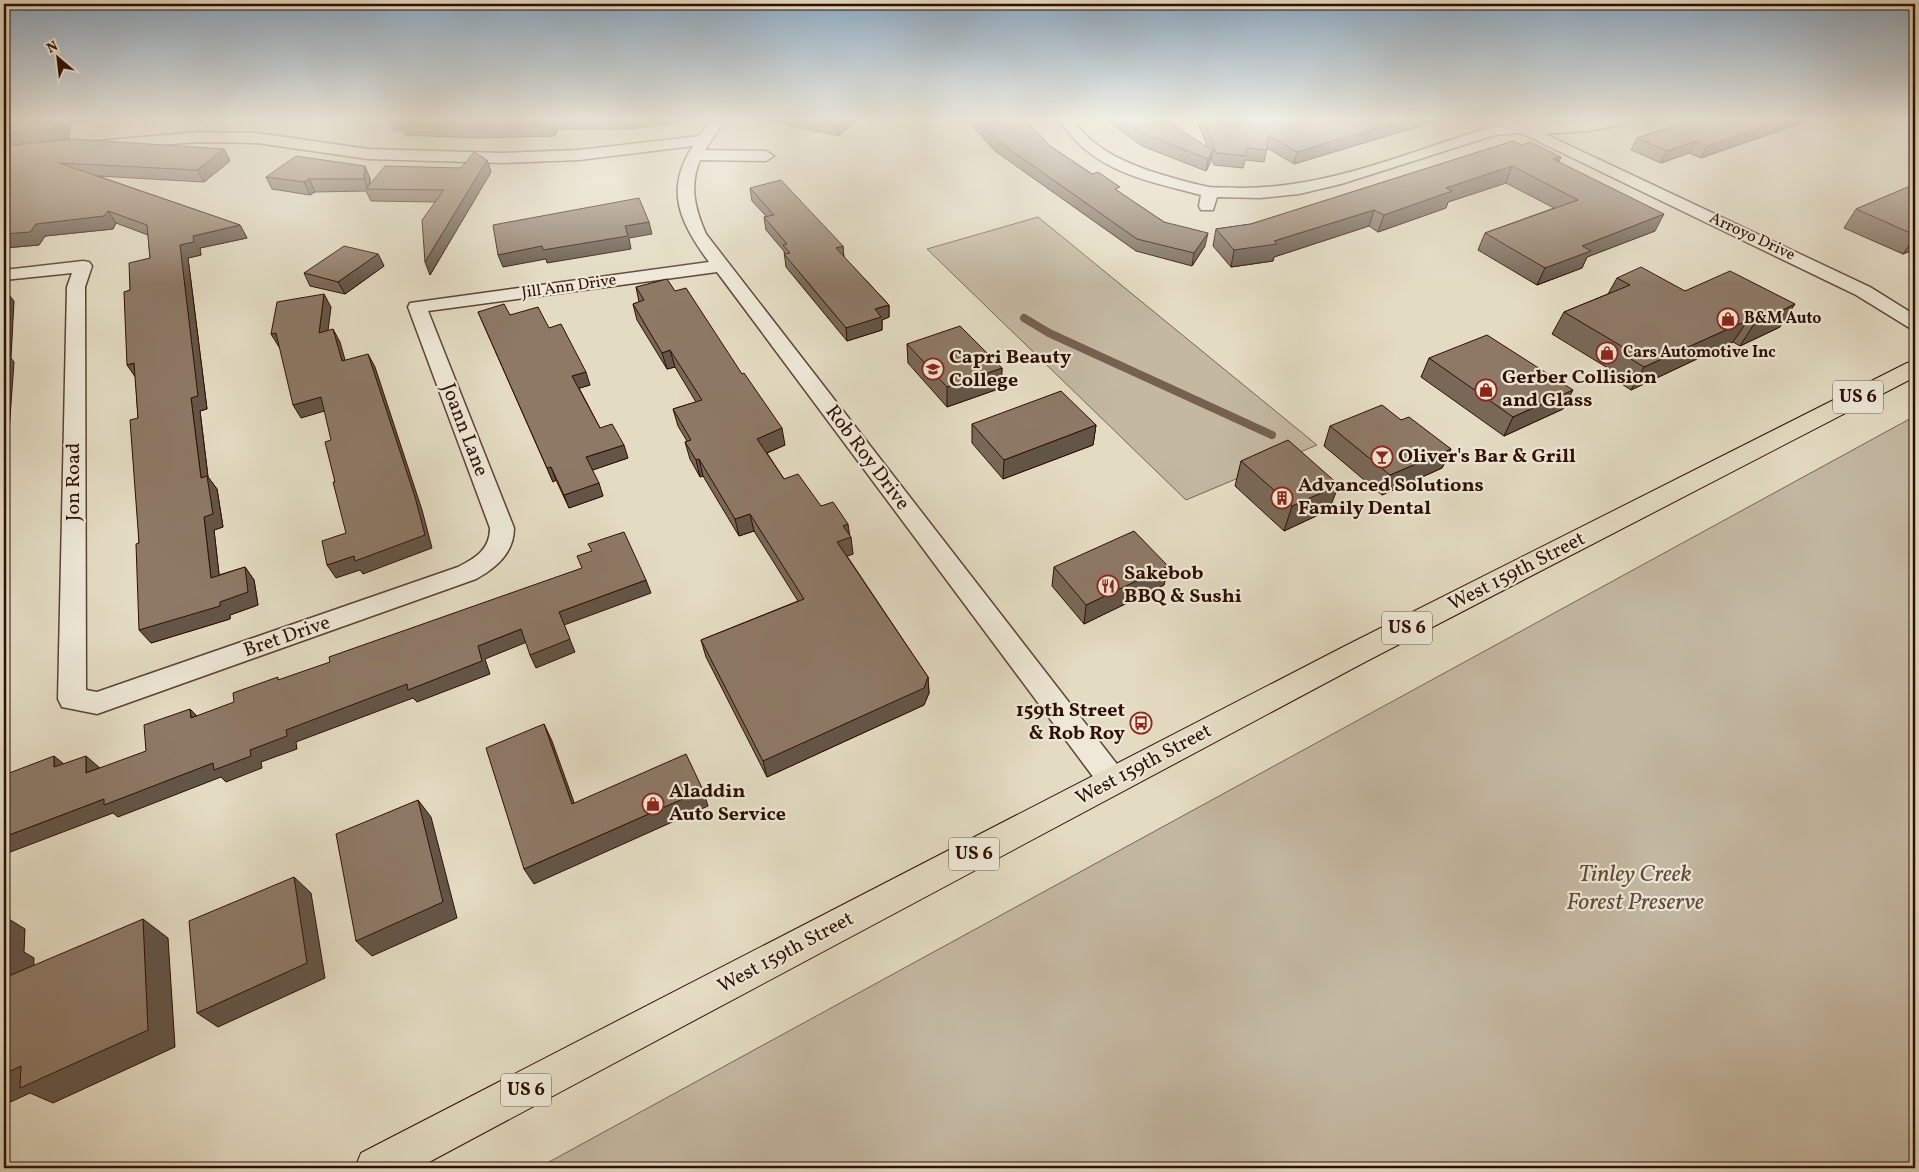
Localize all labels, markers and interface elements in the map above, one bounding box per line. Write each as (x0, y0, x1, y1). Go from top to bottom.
north arrow (32, 32, 82, 82)
text: N (44, 37, 62, 59)
street label: Arroyo Drive (1706, 208, 1798, 266)
street label: Jill Ann Drive (520, 269, 618, 305)
shop icon: B&M Auto (1716, 307, 1740, 331)
place label: B&M Auto (1744, 308, 1822, 330)
shop icon: Cars Automotive Inc (1595, 341, 1619, 365)
place label: Cars Automotive Inc (1623, 342, 1776, 364)
place label: Capri Beauty College (949, 344, 1071, 395)
school or university icon: Capri Beauty College (921, 357, 945, 381)
place label: Gerber Collision and Glass (1502, 364, 1657, 415)
shop icon: Gerber Collision and Glass (1474, 378, 1498, 402)
street label: Joann Lane (433, 379, 495, 481)
road number: US 6 (1833, 381, 1883, 414)
street label: Rob Roy Drive (818, 399, 916, 517)
street label: Jon Road (60, 443, 88, 521)
place label: Oliver's Bar & Grill (1398, 443, 1576, 471)
bar icon: Oliver's Bar & Grill (1370, 445, 1394, 469)
place label: Advanced Solutions Family Dental (1298, 472, 1484, 523)
building icon: Advanced Solutions Family Dental (1270, 486, 1294, 510)
street label: West 159th Street (1444, 525, 1590, 619)
place label: Sakebob BBQ & Sushi (1124, 560, 1242, 611)
restaurant icon: Sakebob BBQ & Sushi (1096, 574, 1120, 598)
street label: Bret Drive (240, 609, 334, 665)
road number: US 6 (1382, 612, 1432, 644)
place label: 159th Street & Rob Roy (1016, 697, 1125, 748)
bus stop icon: 159th Street & Rob Roy (1129, 711, 1153, 735)
street label: West 159th Street (1071, 717, 1217, 813)
place label: Aladdin Auto Service (669, 778, 786, 829)
shop icon: Aladdin Auto Service (641, 792, 665, 816)
road number: US 6 (949, 838, 999, 871)
park label: Tinley Creek Forest Preserve (1566, 858, 1704, 920)
street label: West 159th Street (713, 905, 859, 1001)
road number: US 6 (501, 1074, 551, 1106)

